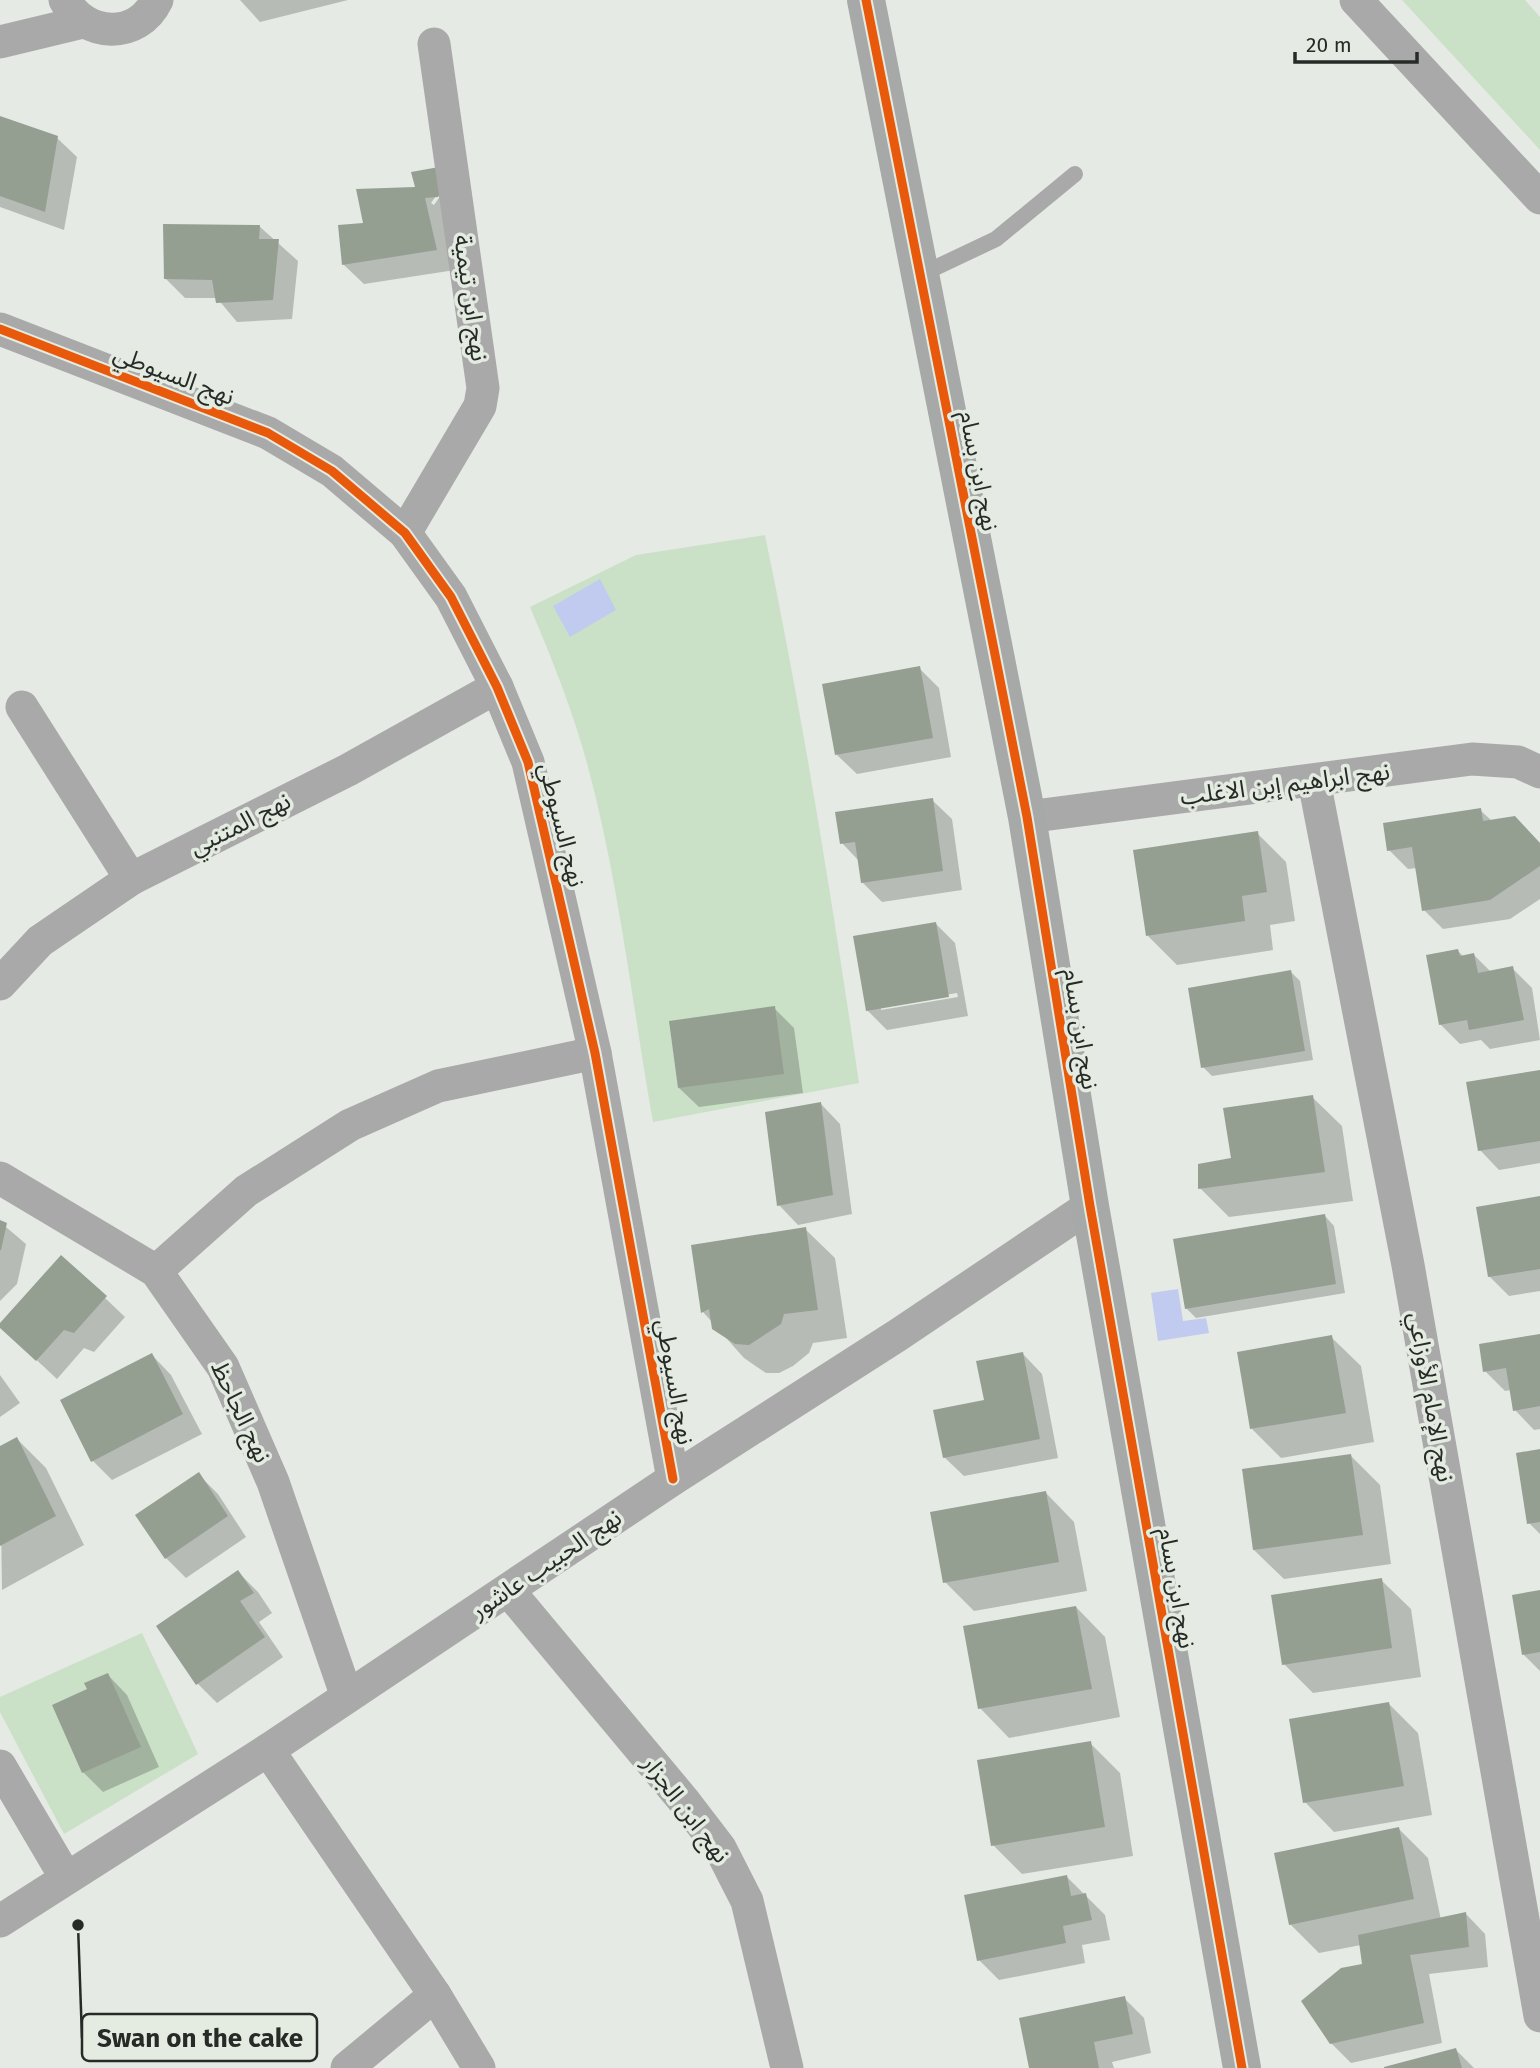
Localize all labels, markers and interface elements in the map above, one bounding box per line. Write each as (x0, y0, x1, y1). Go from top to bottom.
scale bar (1295, 21, 1418, 65)
text: 20 m (1306, 32, 1352, 58)
street label: نهج ابن تيمية (445, 233, 494, 363)
street label: نهج السيوطي (108, 339, 238, 415)
street label: نهج ابن بسام (950, 408, 1004, 534)
street label: نهج ابراهيم إبن الاغلب (1179, 757, 1392, 814)
street label: نهج السيوطي (529, 760, 591, 891)
street label: نهج المتنبي (185, 787, 297, 865)
street label: نهج ابن بسام (1054, 967, 1104, 1092)
street label: نهج الإمام الأوزاعي (1398, 1310, 1460, 1485)
street label: نهج السيوطي (646, 1317, 700, 1448)
street label: نهج الجاحظ (203, 1357, 277, 1469)
street label: نهج الحبيب عاشور (465, 1503, 628, 1628)
street label: نهج ابن بسام (1149, 1525, 1201, 1651)
street label: نهج ابن الجزار (634, 1749, 735, 1870)
callout: Swan on the cake (82, 2014, 317, 2061)
text: Swan on the cake (97, 2023, 303, 2054)

